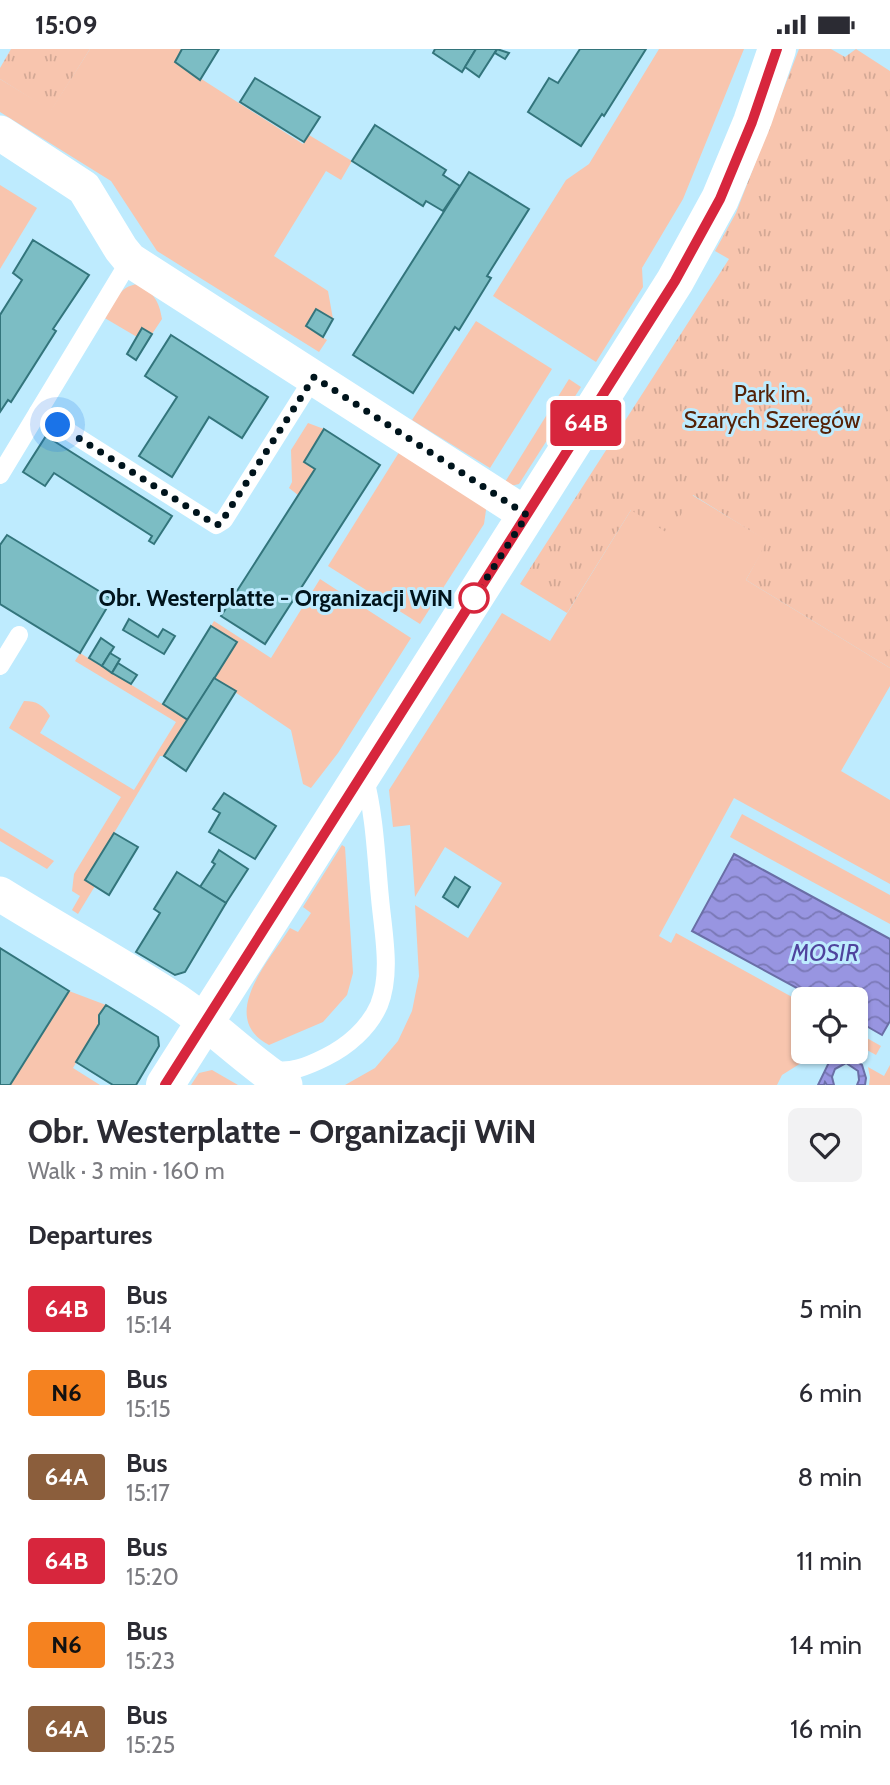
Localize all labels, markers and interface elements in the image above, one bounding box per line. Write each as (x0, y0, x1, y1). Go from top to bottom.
text: 15:09 (35, 9, 97, 41)
park label: Park im. Szarych Szeregów (684, 380, 861, 434)
line badge: 64B (546, 400, 626, 446)
your location (40, 407, 75, 442)
text: 64B (564, 408, 608, 437)
marker: Obr. Westerplatte - Organizacji WiN (459, 583, 489, 613)
place label: Obr. Westerplatte - Organizacji WiN (99, 584, 453, 612)
water label: MOSIR (790, 938, 859, 967)
map controls (791, 987, 868, 1064)
button: locate (791, 987, 868, 1064)
button: heart (788, 1108, 862, 1182)
text: Obr. Westerplatte - Organizacji WiN (28, 1111, 537, 1151)
text: Walk · 3 min · 160 m (28, 1157, 225, 1185)
text: Departures (28, 1219, 152, 1251)
text: Bus (126, 1279, 167, 1311)
text: 5 min (799, 1293, 862, 1325)
text: 64B (45, 1294, 88, 1323)
text: 15:14 (126, 1311, 172, 1339)
text: Bus (126, 1363, 167, 1395)
text: 6 min (799, 1377, 862, 1409)
text: N6 (51, 1378, 82, 1407)
text: 15:15 (126, 1395, 171, 1423)
text: Bus (126, 1447, 167, 1479)
text: 8 min (798, 1461, 862, 1493)
text: 64A (45, 1462, 88, 1491)
text: 15:17 (126, 1479, 170, 1507)
text: Bus (126, 1531, 167, 1563)
text: 11 min (796, 1545, 862, 1577)
text: 64B (45, 1546, 88, 1575)
text: 15:20 (126, 1563, 179, 1591)
text: Bus (126, 1615, 167, 1647)
text: 14 min (790, 1629, 862, 1661)
text: N6 (51, 1630, 82, 1659)
text: 15:23 (126, 1647, 175, 1675)
text: Bus (126, 1699, 167, 1731)
text: 16 min (790, 1713, 862, 1745)
text: 64A (45, 1714, 88, 1743)
text: 15:25 (126, 1731, 175, 1759)

